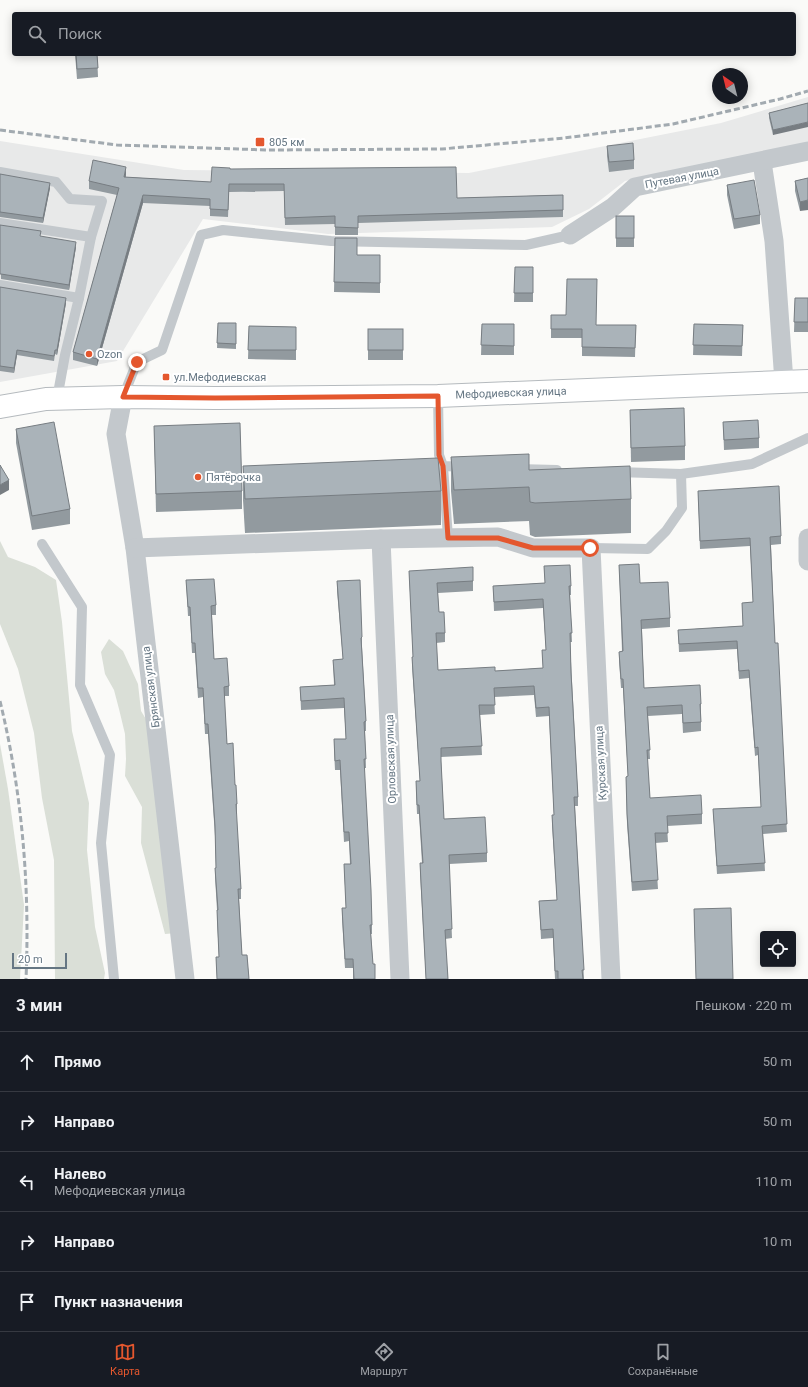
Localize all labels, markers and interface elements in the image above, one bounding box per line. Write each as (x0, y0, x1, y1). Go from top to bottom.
search box (12, 12, 796, 56)
icon: search (26, 23, 48, 45)
text: Поиск (58, 25, 102, 43)
north arrow (712, 68, 748, 104)
marker: 805 км (254, 136, 266, 148)
place label: 805 км (269, 136, 304, 149)
street label: Путевая улица (644, 164, 720, 192)
place label: Ozon (97, 348, 122, 361)
marker: Ozon (84, 349, 94, 359)
route end (128, 353, 146, 371)
place label: ул.Мефодиевская (174, 371, 266, 384)
marker: ул.Мефодиевская (161, 372, 171, 382)
street label: Мефодиевская улица (455, 385, 567, 401)
place label: Пятёрочка (206, 471, 261, 484)
marker: Пятёрочка (193, 472, 203, 482)
route start (581, 539, 599, 557)
street label: Брянская улица (140, 645, 162, 729)
street label: Орловская улица (383, 714, 399, 804)
street label: Курская улица (593, 725, 609, 801)
map controls (760, 931, 796, 967)
button: locate (760, 931, 796, 967)
scale bar (12, 951, 67, 970)
text: 20 m (18, 953, 43, 966)
text: 3 мин (16, 995, 62, 1015)
text: Пешком · 220 m (695, 998, 792, 1013)
icon: ahead (16, 1051, 38, 1073)
text: Прямо (54, 1053, 101, 1071)
text: 50 m (763, 1054, 792, 1069)
icon: right (16, 1111, 38, 1133)
text: Направо (54, 1113, 115, 1131)
text: 50 m (763, 1114, 792, 1129)
text: Налево (54, 1165, 106, 1183)
icon: left (16, 1171, 38, 1193)
text: 110 m (755, 1174, 792, 1189)
text: Мефодиевская улица (54, 1183, 185, 1198)
icon: right (16, 1231, 38, 1253)
text: Направо (54, 1233, 115, 1251)
text: 10 m (763, 1234, 792, 1249)
icon: arrive (16, 1291, 38, 1313)
text: Пункт назначения (54, 1293, 183, 1311)
tab: Карта (110, 1341, 140, 1378)
tab: Маршрут (360, 1341, 408, 1378)
tab: Сохранённые (628, 1341, 698, 1378)

